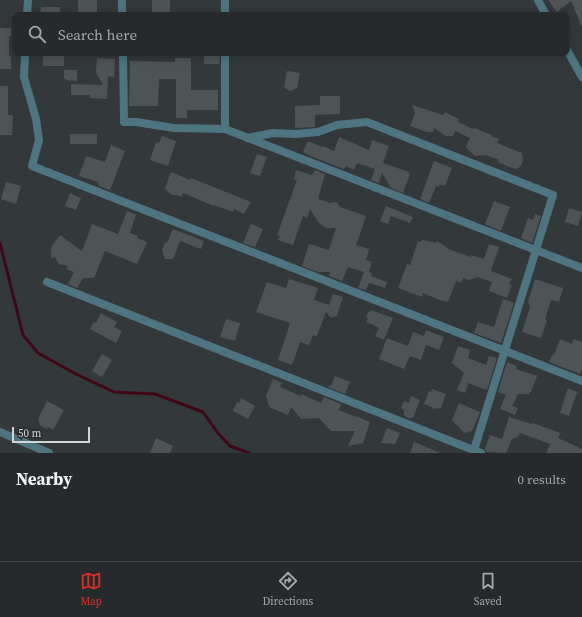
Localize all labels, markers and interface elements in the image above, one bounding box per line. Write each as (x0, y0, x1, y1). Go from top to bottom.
search box (12, 12, 570, 56)
icon: search (26, 23, 48, 45)
text: Search here (58, 24, 137, 45)
scale bar (12, 425, 90, 444)
text: 50 m (18, 426, 41, 441)
text: Nearby (16, 467, 72, 491)
text: 0 results (518, 471, 566, 488)
tab: Map (80, 570, 102, 609)
tab: Directions (262, 570, 313, 609)
tab: Saved (474, 570, 502, 609)

